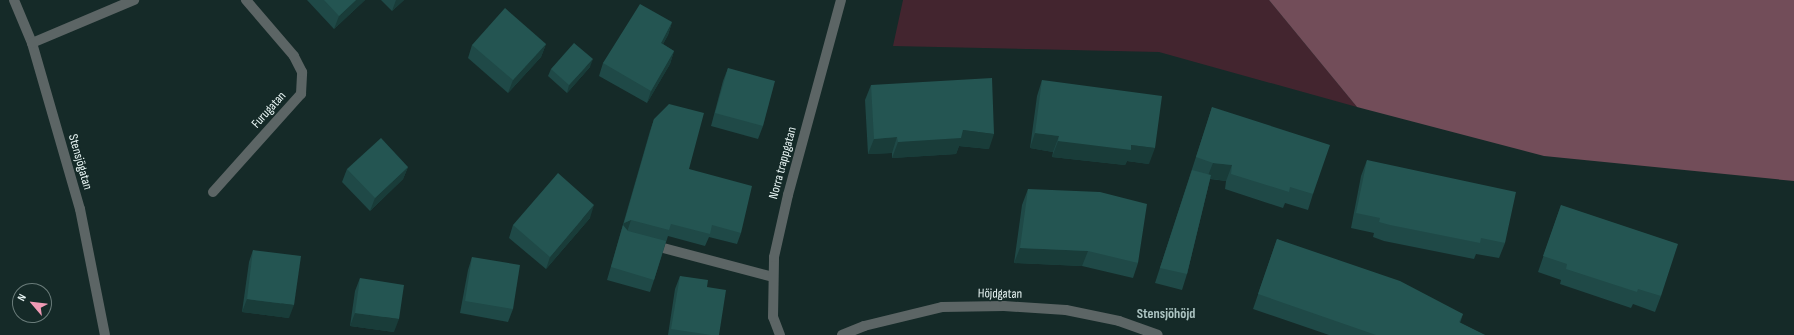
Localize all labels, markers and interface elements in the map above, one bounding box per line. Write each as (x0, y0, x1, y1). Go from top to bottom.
street label: Furugatan (248, 88, 290, 132)
street label: Norra trappgatan (766, 125, 800, 201)
street label: Stensjögatan (65, 132, 95, 192)
north arrow (12, 283, 52, 323)
street label: Höjdgatan (978, 286, 1022, 302)
text: N (15, 292, 29, 303)
district label: Stensjöhöjd (1137, 306, 1195, 322)

